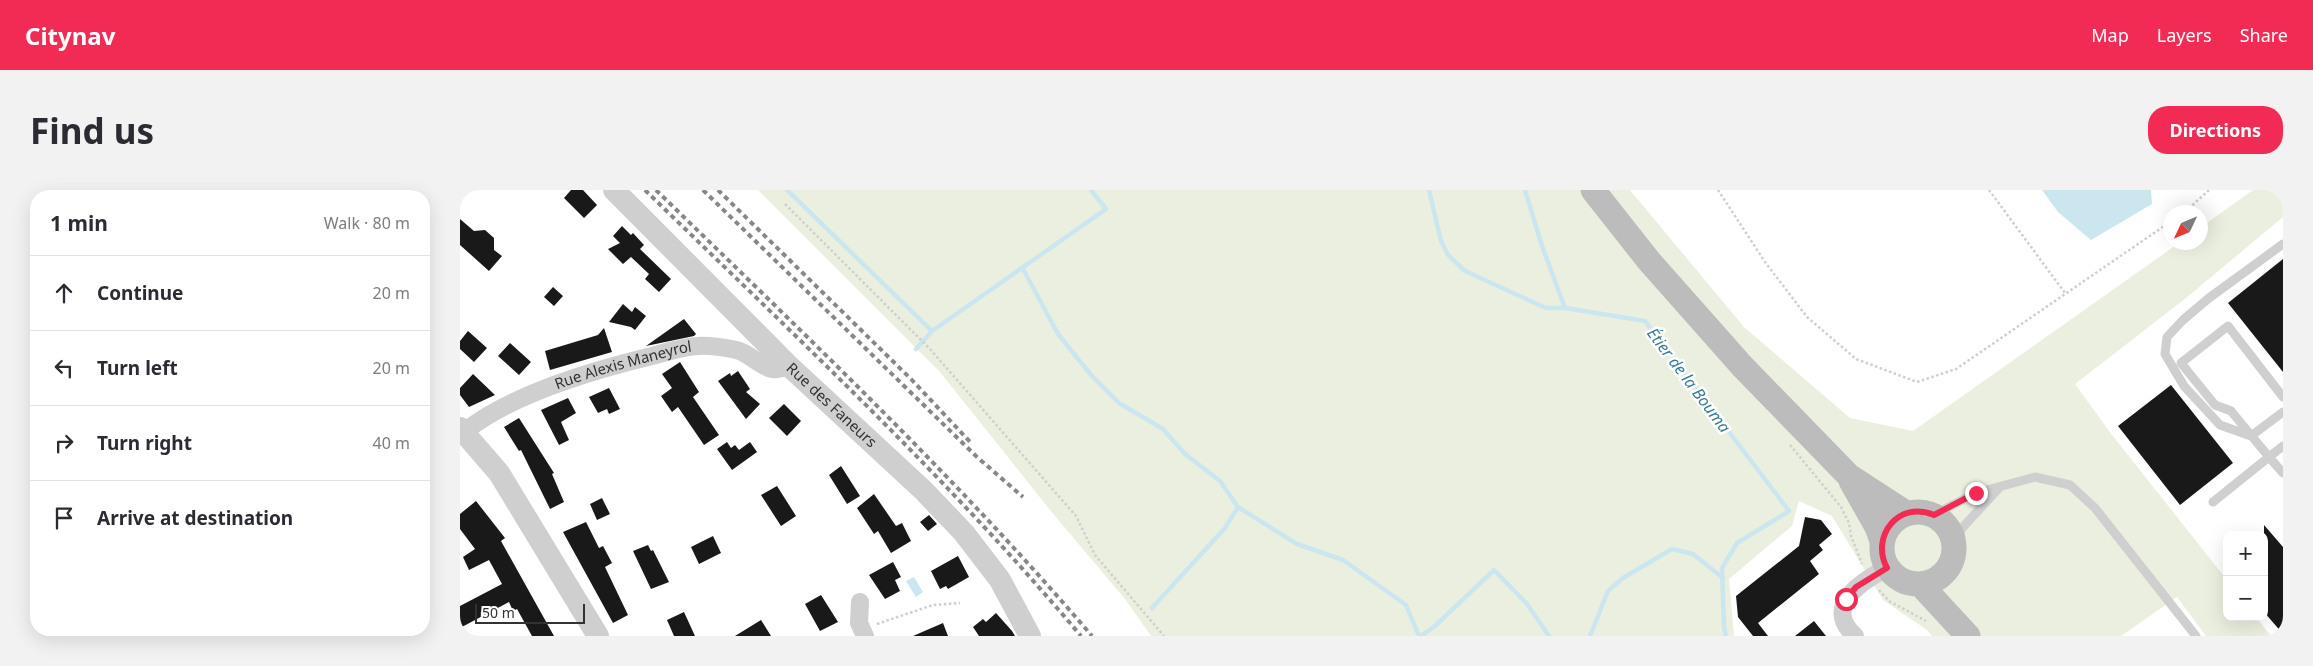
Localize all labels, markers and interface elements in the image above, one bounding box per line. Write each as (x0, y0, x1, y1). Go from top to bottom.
text: Citynav (25, 19, 115, 52)
text: Map (2091, 23, 2129, 47)
text: Layers (2157, 23, 2212, 47)
text: Share (2240, 23, 2288, 47)
button: Directions (2148, 106, 2283, 154)
text: Find us (30, 107, 154, 154)
north arrow (2163, 205, 2208, 250)
text: 1 min (50, 209, 108, 237)
text: Walk · 80 m (324, 212, 410, 234)
icon: ahead (50, 279, 78, 307)
text: Continue (97, 280, 183, 306)
text: 20 m (373, 282, 410, 304)
water label: Étier de la Bouma (1642, 323, 1736, 437)
street label: Rue Alexis Maneyrol (552, 336, 693, 393)
icon: left (50, 354, 78, 382)
text: Turn left (97, 355, 178, 381)
text: 20 m (373, 357, 410, 379)
street label: Rue des Faneurs (783, 358, 882, 451)
icon: right (50, 429, 78, 457)
text: Turn right (97, 430, 192, 456)
text: 40 m (373, 432, 410, 454)
route end (1965, 482, 1988, 505)
icon: arrive (50, 504, 78, 532)
text: Arrive at destination (97, 505, 293, 531)
map controls (2223, 531, 2268, 621)
button: + (2223, 531, 2268, 576)
button: − (2223, 576, 2268, 621)
route start (1835, 588, 1858, 611)
scale bar (475, 601, 585, 624)
text: 50 m (482, 603, 515, 622)

